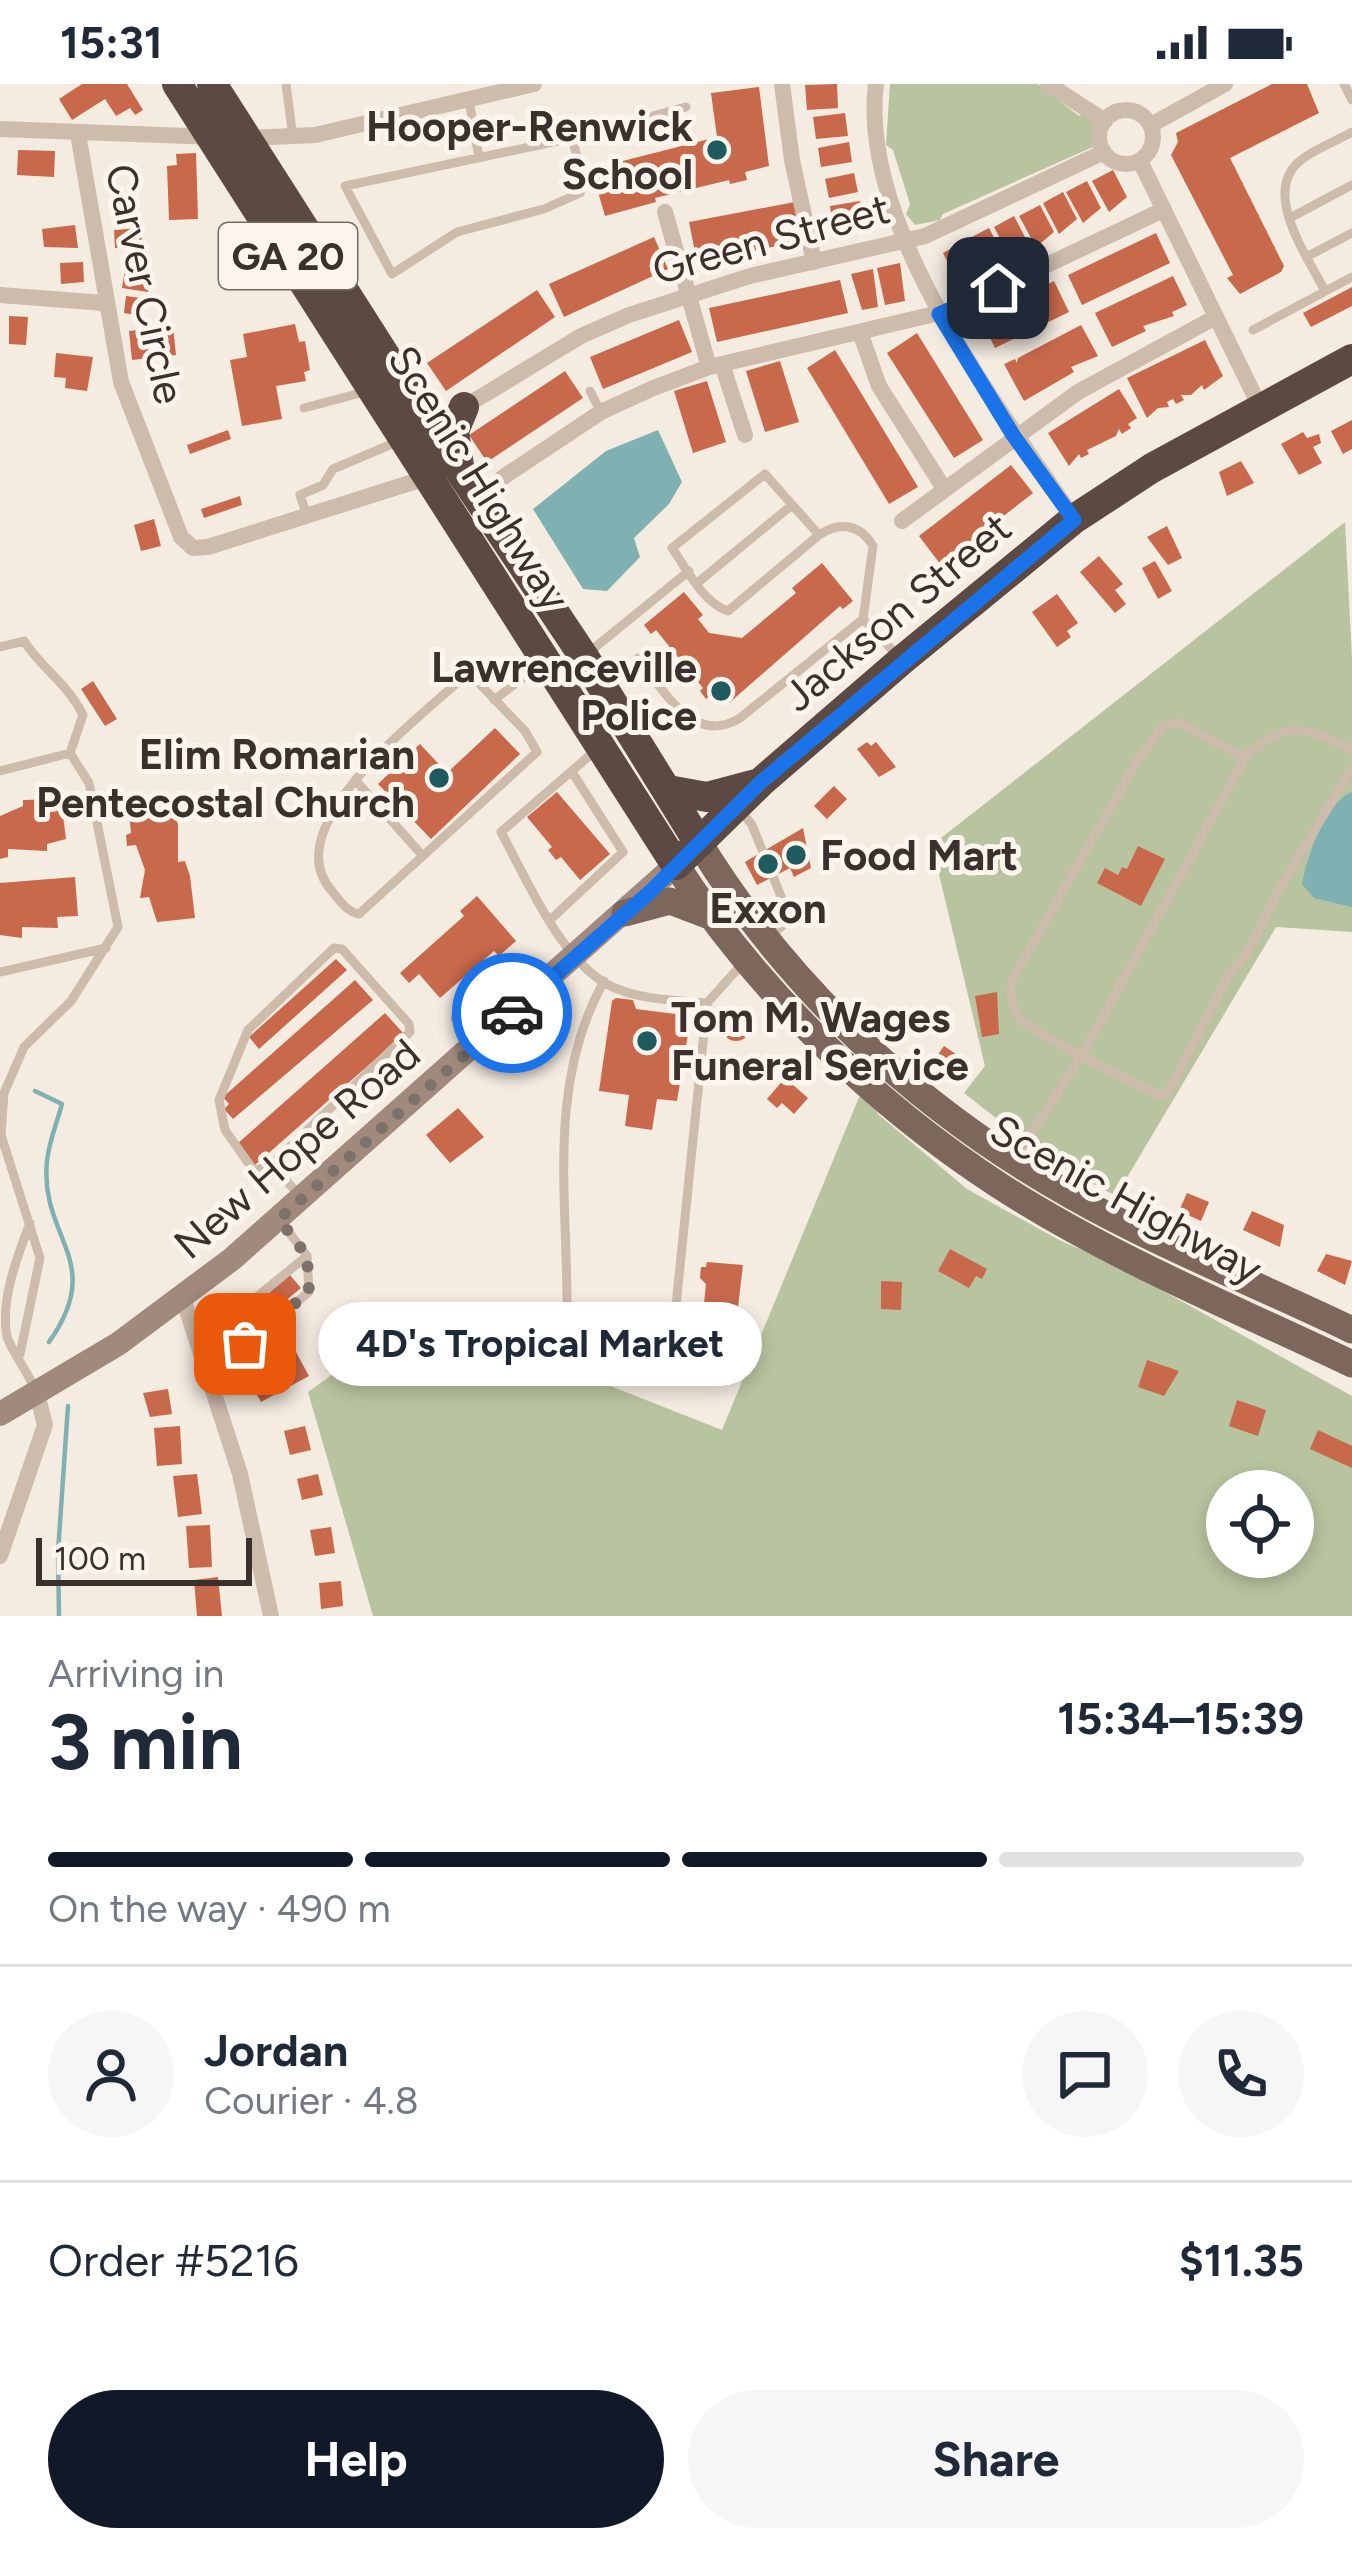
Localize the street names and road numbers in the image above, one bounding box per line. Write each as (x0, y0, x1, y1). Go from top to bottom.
street label: Carver Circle (95, 159, 195, 409)
street label: Green Street (647, 183, 895, 295)
road number: GA 20 (219, 223, 357, 289)
street label: Scenic Highway (377, 336, 581, 620)
street label: Jackson Street (773, 502, 1021, 722)
street label: New Hope Road (164, 1028, 430, 1270)
street label: Scenic Highway (981, 1103, 1271, 1295)

